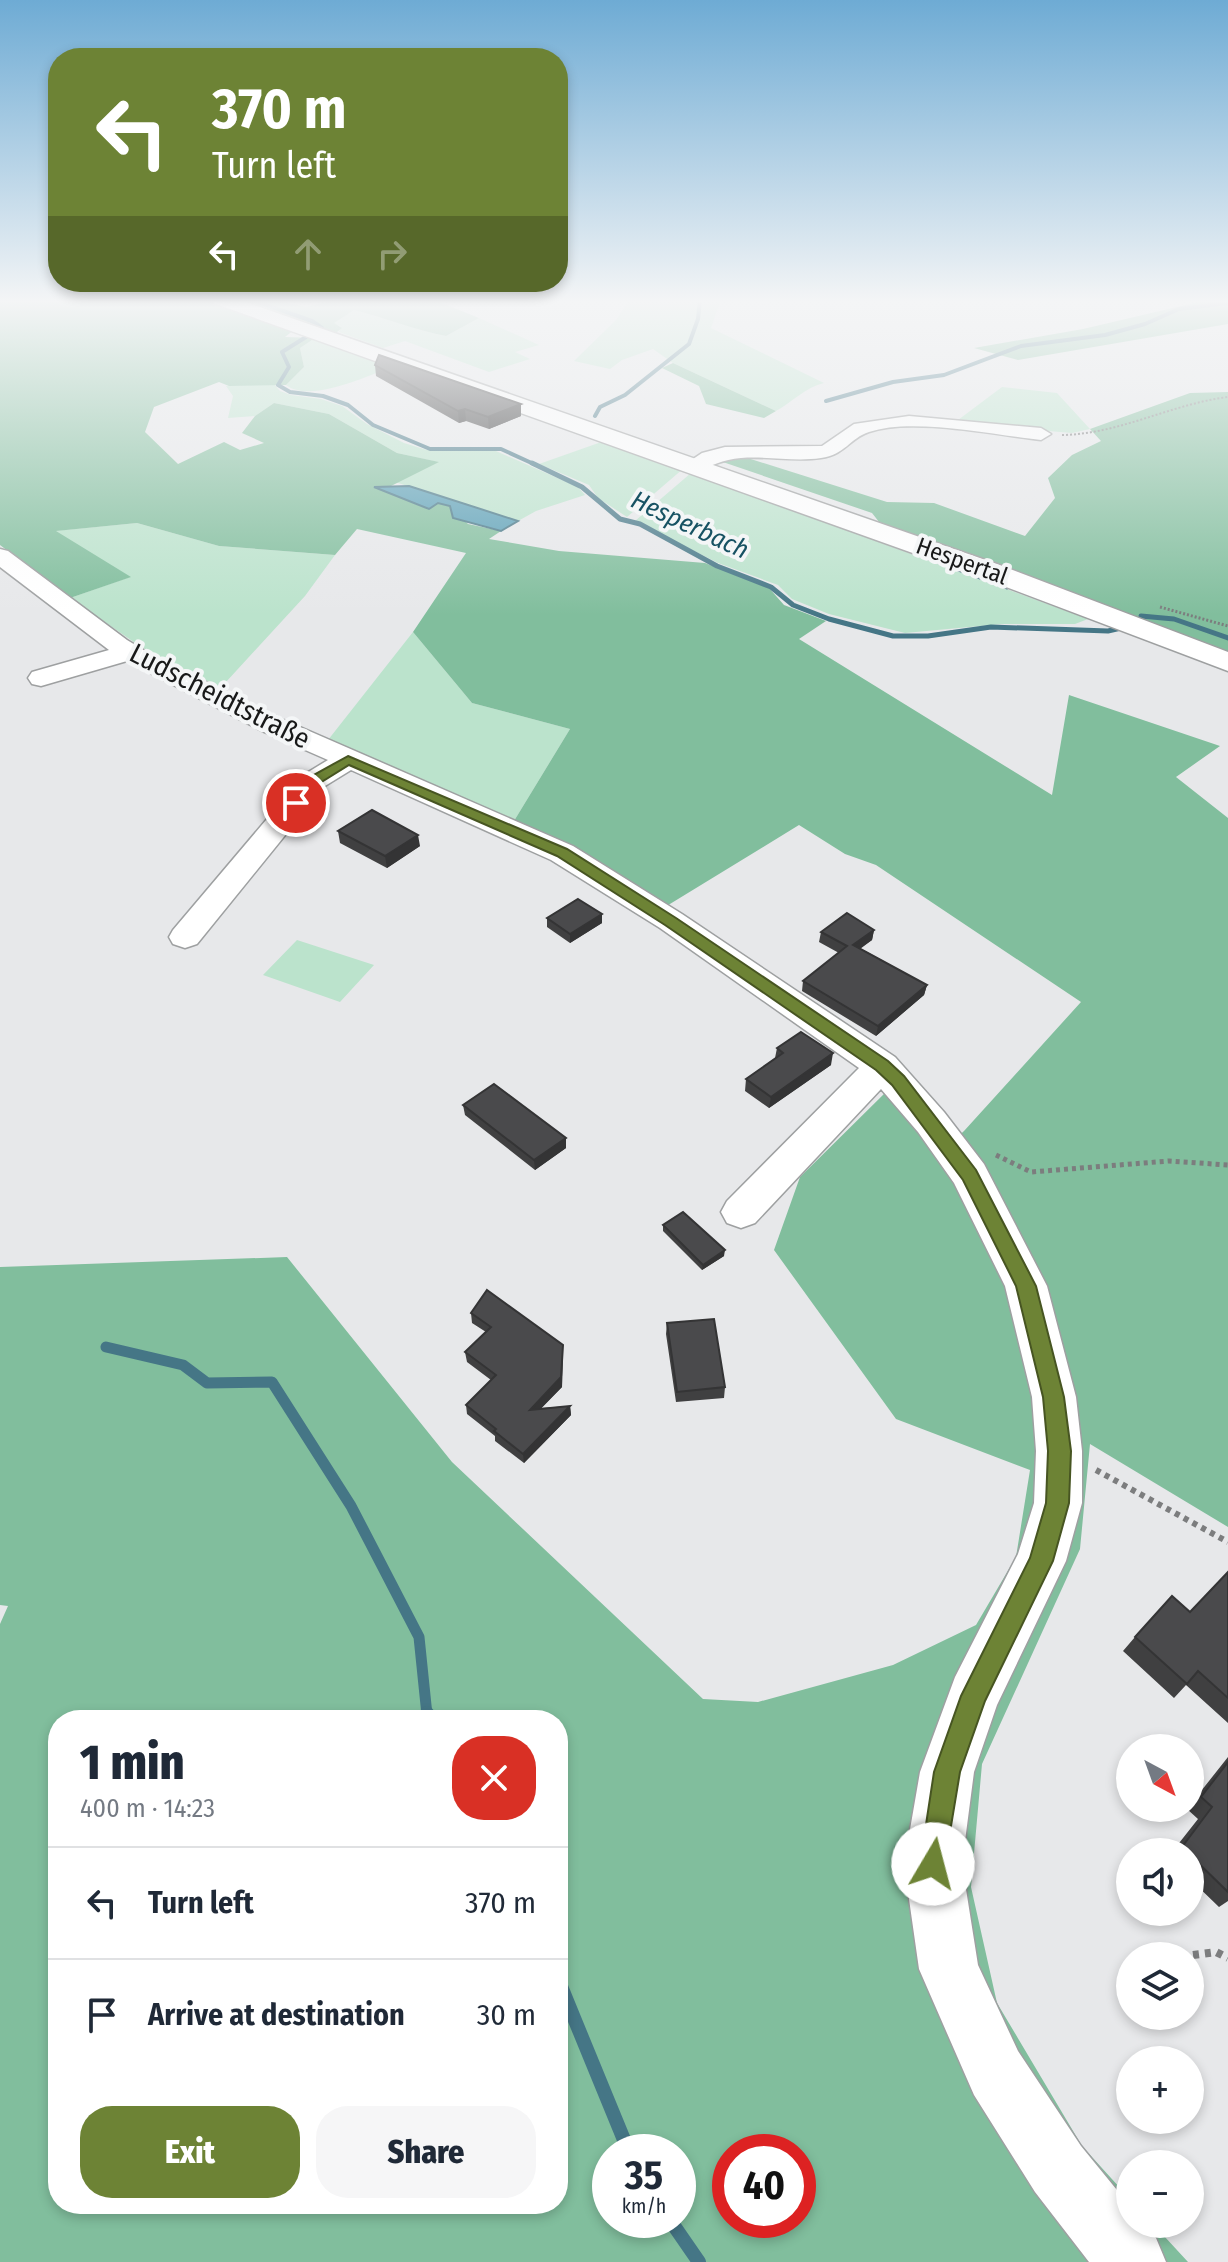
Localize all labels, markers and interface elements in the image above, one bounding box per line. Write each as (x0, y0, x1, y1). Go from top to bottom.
text: 370 m (212, 76, 347, 143)
icon: left (80, 80, 184, 184)
text: Turn left (212, 144, 336, 188)
icon: left (202, 232, 246, 276)
icon: ahead (286, 232, 330, 276)
icon: right (370, 232, 414, 276)
water label: Hesperbach (626, 484, 754, 566)
street label: Hespertal (912, 532, 1012, 590)
street label: Ludscheidtstraße (124, 636, 316, 756)
pin (262, 769, 330, 837)
icon: arrive (274, 781, 318, 825)
text: 1 min (80, 1734, 184, 1792)
north arrow (1116, 1734, 1204, 1822)
map controls (1116, 1734, 1204, 2238)
button: close (452, 1736, 536, 1820)
text: 400 m · 14:23 (80, 1793, 215, 1824)
position arrow (891, 1822, 975, 1906)
button: sound (1116, 1838, 1204, 1926)
icon: left (80, 1881, 124, 1925)
text: Turn left (148, 1885, 254, 1921)
text: 370 m (465, 1885, 536, 1921)
button: layers (1116, 1942, 1204, 2030)
icon: arrive (80, 1993, 124, 2037)
text: Arrive at destination (148, 1997, 405, 2033)
text: 30 m (477, 1997, 536, 2033)
button: + (1116, 2046, 1204, 2134)
button: Exit (80, 2106, 300, 2198)
button: Share (316, 2106, 536, 2198)
speed limit sign: 40 (712, 2134, 816, 2238)
button: − (1116, 2150, 1204, 2238)
text: 35 (625, 2152, 663, 2200)
text: km/h (622, 2194, 666, 2218)

